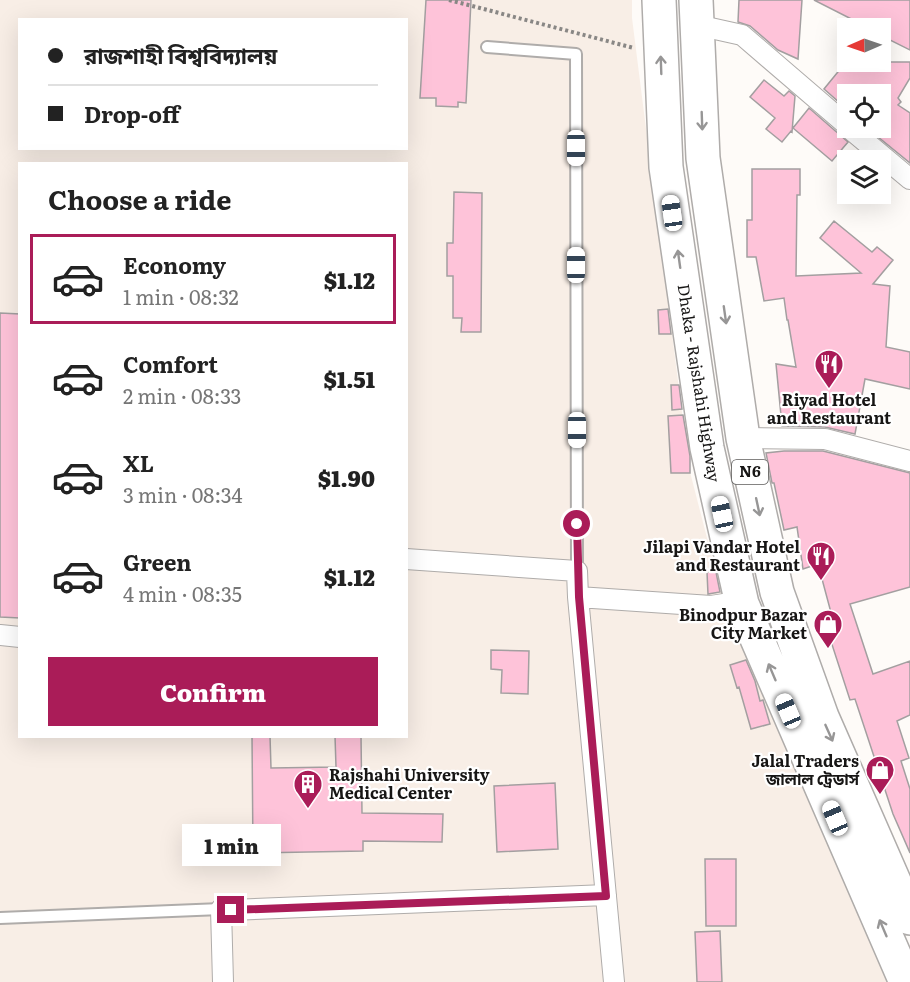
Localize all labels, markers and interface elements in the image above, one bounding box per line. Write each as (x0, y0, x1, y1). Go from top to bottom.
north arrow (837, 18, 891, 72)
map controls (837, 18, 891, 204)
text: রাজশাহী বিশ্ববিদ্যালয় (84, 38, 277, 71)
one-way arrow (656, 55, 667, 75)
button: locate (837, 84, 891, 138)
text: Drop-off (84, 97, 180, 130)
one-way arrow (696, 111, 707, 131)
car (567, 130, 585, 166)
button: layers (837, 150, 891, 204)
text: Choose a ride (48, 178, 231, 218)
car (661, 194, 683, 232)
car (567, 247, 585, 283)
text: Economy (123, 248, 226, 281)
one-way arrow (674, 249, 685, 269)
icon: car (51, 252, 105, 306)
text: $1.12 (324, 263, 375, 296)
text: 1 min · 08:32 (123, 281, 239, 311)
street label: Dhaka - Rajshahi Highway (672, 282, 728, 484)
one-way arrow (720, 304, 731, 324)
text: Comfort (123, 347, 218, 380)
restaurant icon: Riyad Hotel and Restaurant (813, 348, 845, 390)
icon: car (51, 351, 105, 405)
text: $1.51 (323, 362, 375, 395)
text: 2 min · 08:33 (123, 380, 241, 410)
place label: Riyad Hotel and Restaurant (767, 387, 891, 429)
car (568, 412, 586, 448)
text: XL (123, 446, 154, 479)
icon: car (51, 450, 105, 504)
road number: N6 (732, 460, 768, 484)
text: $1.90 (318, 461, 375, 494)
text: 3 min · 08:34 (123, 479, 243, 509)
car (709, 495, 735, 533)
one-way arrow (753, 497, 764, 516)
route start (563, 510, 590, 537)
place label: Jilapi Vandar Hotel and Restaurant (643, 534, 800, 576)
restaurant icon: Jilapi Vandar Hotel and Restaurant (805, 540, 837, 582)
text: Green (123, 545, 192, 578)
icon: car (51, 549, 105, 603)
text: $1.12 (324, 560, 375, 593)
text: 4 min · 08:35 (123, 578, 242, 608)
place label: Binodpur Bazar City Market (679, 602, 807, 644)
shop icon: Binodpur Bazar City Market (812, 608, 844, 650)
button: Confirm (48, 657, 378, 726)
one-way arrow (766, 664, 777, 682)
car (773, 691, 803, 731)
one-way arrow (823, 723, 835, 741)
place label: Jalal Traders জালাল ট্রেডার্স (751, 748, 861, 790)
shop icon: Jalal Traders জালাল ট্রেডার্স (864, 754, 896, 796)
place label: Rajshahi University Medical Center (329, 762, 490, 804)
building icon: Rajshahi University Medical Center (292, 768, 324, 810)
car (820, 798, 850, 838)
callout: 1 min (182, 823, 280, 865)
text: 1 min (204, 830, 259, 860)
route end (217, 896, 244, 923)
one-way arrow (877, 920, 888, 938)

